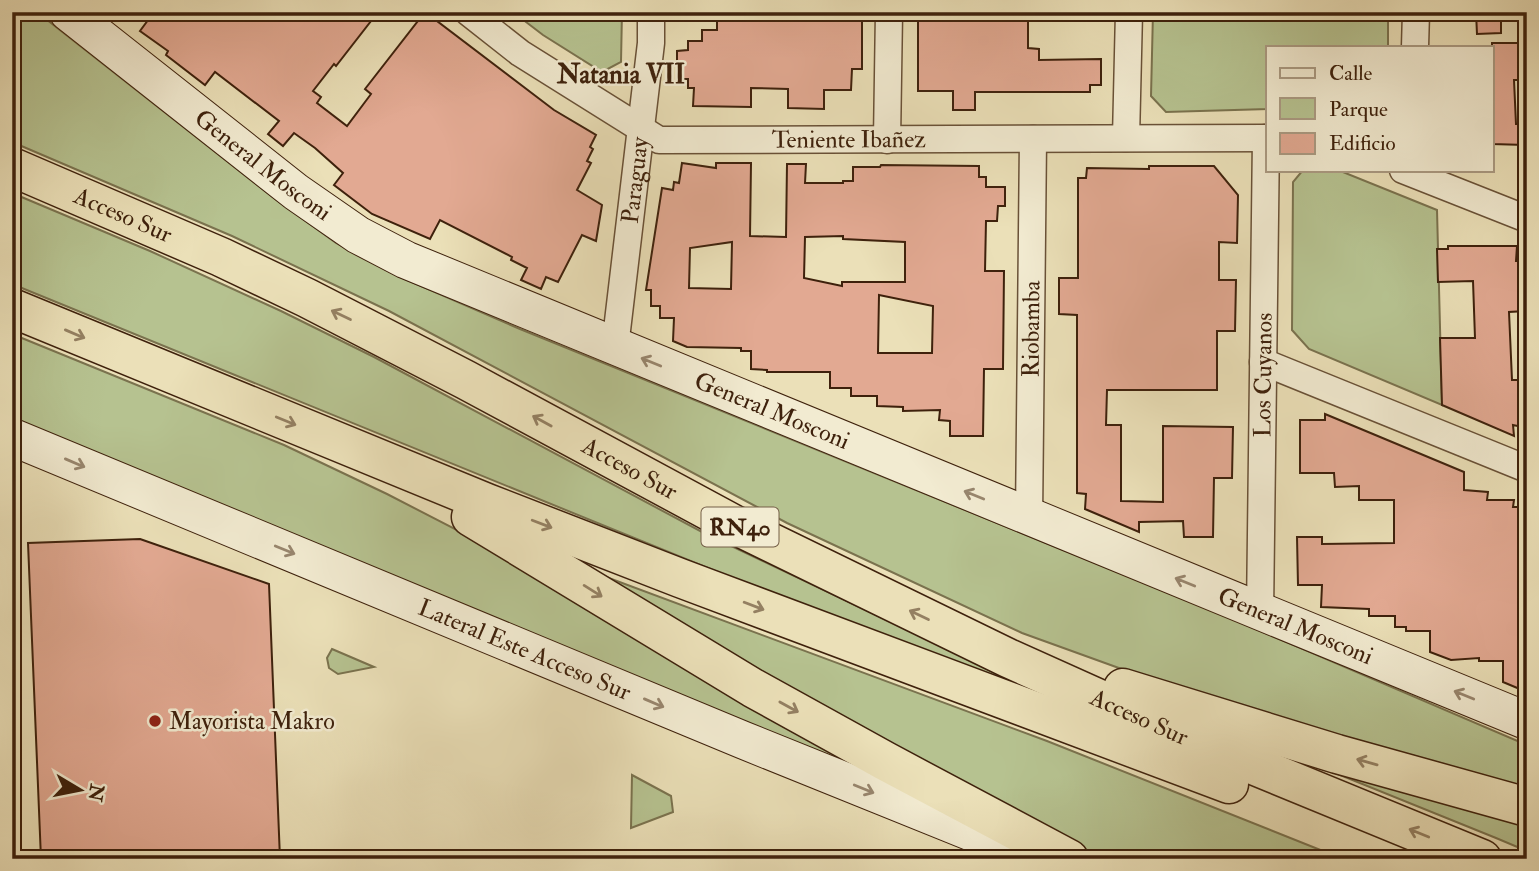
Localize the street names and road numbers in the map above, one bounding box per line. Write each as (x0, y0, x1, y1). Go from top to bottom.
street label: General Mosconi (188, 102, 338, 228)
street label: Teniente Ibañez (772, 124, 926, 155)
street label: Paraguay (614, 135, 655, 225)
street label: Acceso Sur (68, 180, 177, 250)
street label: Riobamba (1015, 279, 1047, 378)
street label: Los Cuyanos (1247, 313, 1279, 438)
street label: General Mosconi (690, 365, 854, 456)
street label: Acceso Sur (576, 430, 683, 507)
road number: RN40 (702, 508, 778, 547)
street label: General Mosconi (1213, 580, 1378, 672)
street label: Lateral Este Acceso Sur (414, 592, 636, 707)
street label: Acceso Sur (1085, 681, 1193, 752)

